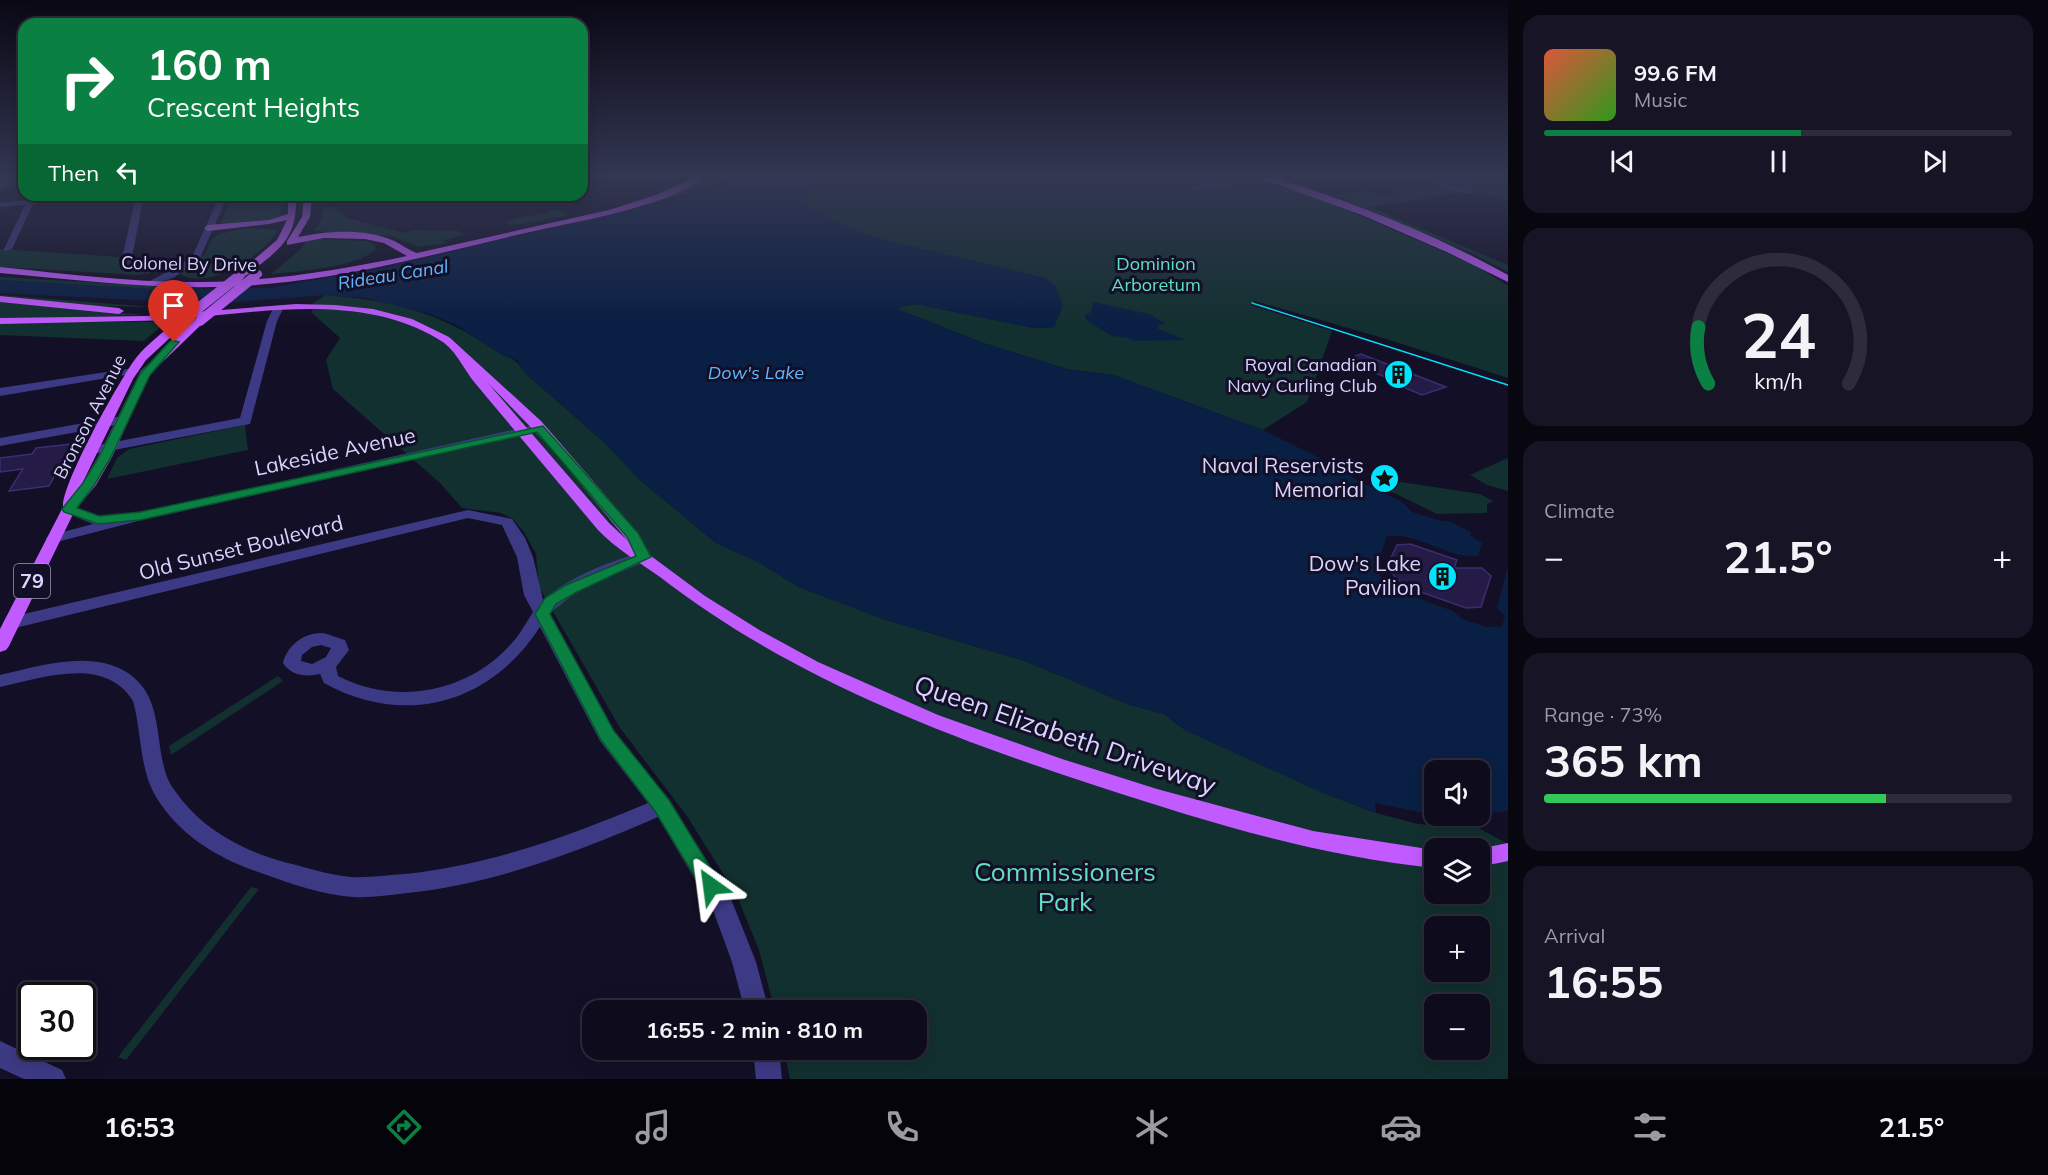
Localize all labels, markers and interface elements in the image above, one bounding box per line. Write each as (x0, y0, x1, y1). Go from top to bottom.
text: 160 m (147, 38, 272, 91)
icon: right (48, 42, 126, 120)
text: 99.6 FM (1634, 59, 1717, 87)
text: Music (1634, 87, 1687, 112)
text: Crescent Heights (147, 90, 360, 124)
icon: previous (1606, 145, 1639, 178)
icon: pause (1762, 145, 1795, 178)
icon: next (1918, 145, 1951, 178)
icon: left (111, 156, 144, 189)
text: Then (48, 159, 99, 187)
street label: Colonel By Drive (121, 251, 257, 276)
park label: Dominion Arboretum (1111, 252, 1201, 296)
water label: Rideau Canal (336, 254, 451, 295)
pin (148, 280, 199, 342)
icon: arrive (157, 289, 190, 322)
text: 24 (1741, 295, 1815, 374)
street label: Bronson Avenue (48, 351, 131, 483)
place label: Royal Canadian Navy Curling Club (1227, 353, 1377, 397)
building icon: Royal Canadian Navy Curling Club (1382, 359, 1414, 391)
water label: Dow's Lake (708, 361, 804, 384)
text: km/h (1754, 367, 1802, 394)
street label: Lakeside Avenue (252, 421, 418, 481)
place label: Naval Reservists Memorial (1202, 452, 1364, 502)
place icon: Naval Reservists Memorial (1369, 462, 1401, 494)
text: Climate (1544, 498, 1615, 523)
street label: Old Sunset Boulevard (136, 509, 346, 585)
text: 21.5° (1723, 528, 1833, 584)
text: − (1544, 536, 1564, 577)
text: + (1992, 536, 2012, 577)
place label: Dow's Lake Pavilion (1309, 550, 1421, 600)
building icon: Dow's Lake Pavilion (1426, 560, 1458, 592)
road number: 79 (14, 564, 50, 598)
street label: Queen Elizabeth Driveway (910, 667, 1221, 802)
text: Range · 73% (1544, 702, 1662, 727)
text: 365 km (1544, 732, 1703, 788)
map controls (1424, 760, 1490, 1060)
button: sound (1424, 760, 1490, 826)
button: layers (1424, 838, 1490, 904)
position arrow (679, 854, 743, 918)
park label: Commissioners Park (974, 855, 1156, 918)
button: + (1424, 916, 1490, 982)
text: Arrival (1544, 923, 1605, 948)
text: 16:55 (1544, 953, 1663, 1009)
speed limit sign: 30 (18, 982, 96, 1060)
button: − (1424, 994, 1490, 1060)
text: 16:55 · 2 min · 810 m (646, 1016, 863, 1044)
icon: directions (383, 1106, 425, 1148)
icon: music (632, 1106, 674, 1148)
icon: phone (881, 1106, 923, 1148)
icon: climate (1131, 1106, 1173, 1148)
icon: car (1380, 1106, 1422, 1148)
icon: filters (1629, 1106, 1671, 1148)
text: 16:53 (104, 1110, 175, 1144)
text: 21.5° (1879, 1110, 1944, 1144)

